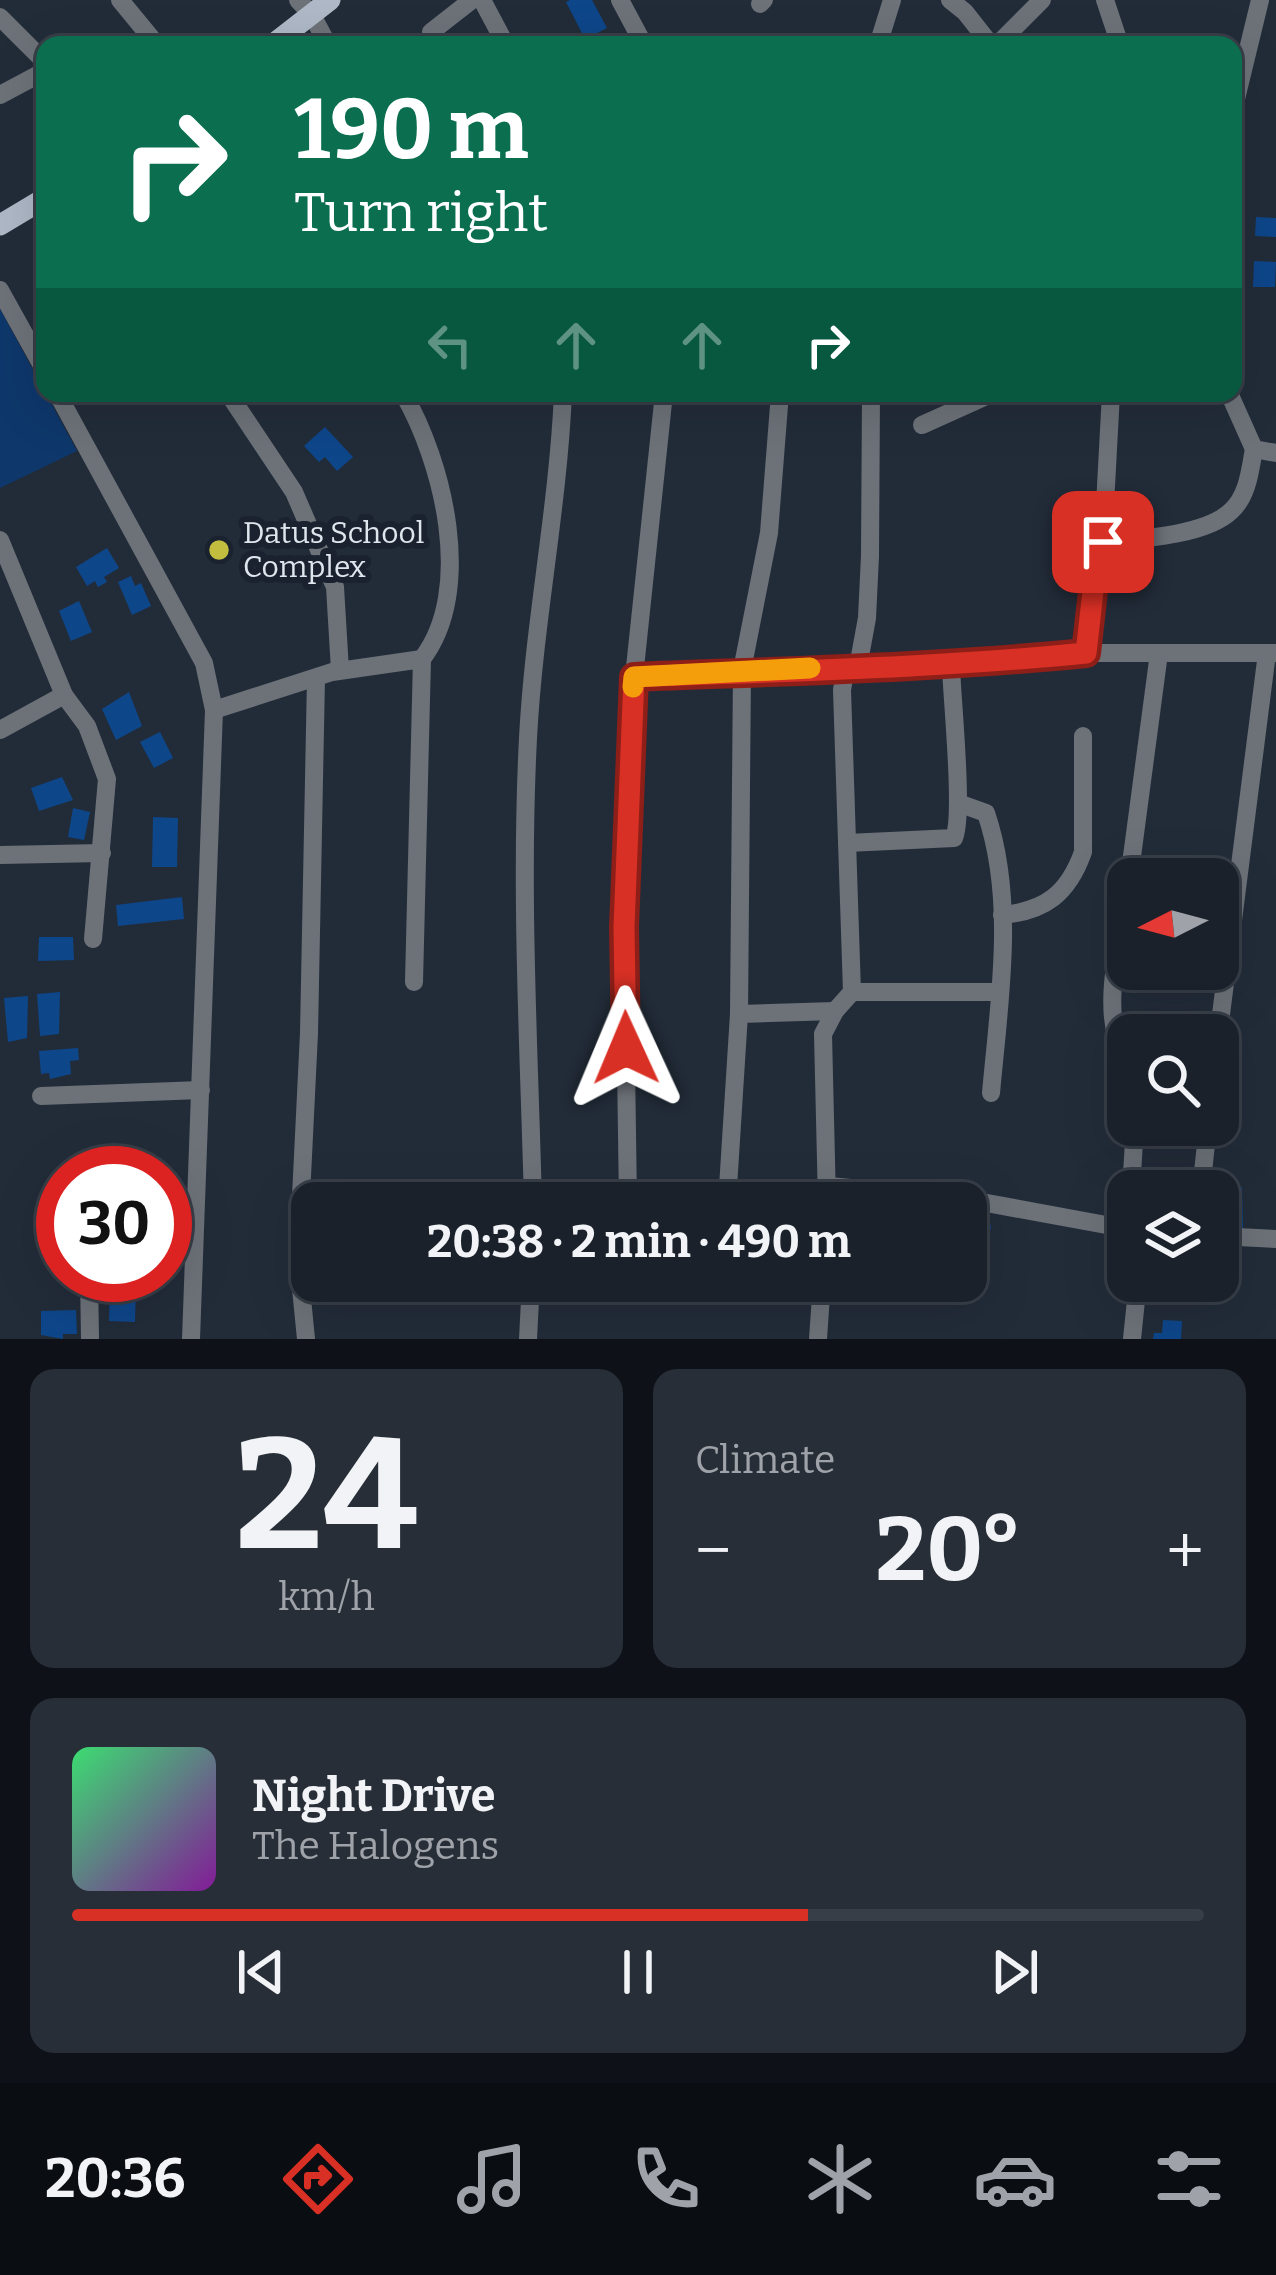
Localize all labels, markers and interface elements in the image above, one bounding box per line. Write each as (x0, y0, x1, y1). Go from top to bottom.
text: 190 m (294, 79, 529, 180)
icon: right (96, 84, 252, 240)
text: Turn right (294, 181, 548, 245)
icon: left (417, 312, 483, 378)
icon: ahead (543, 312, 609, 378)
icon: ahead (669, 312, 735, 378)
icon: right (795, 312, 861, 378)
pin (1052, 491, 1154, 593)
icon: arrive (1070, 509, 1136, 575)
place label: Datus School Complex (243, 515, 424, 585)
marker: Datus School Complex (206, 537, 232, 563)
north arrow (1107, 858, 1239, 990)
map controls (1107, 858, 1239, 1302)
position arrow (563, 985, 689, 1111)
button: search (1107, 1014, 1239, 1146)
speed limit sign: 30 (36, 1146, 192, 1302)
button: layers (1107, 1170, 1239, 1302)
text: 20:38 · 2 min · 490 m (427, 1215, 851, 1269)
text: 24 (235, 1402, 418, 1589)
text: Climate (695, 1437, 835, 1483)
text: 20° (876, 1496, 1022, 1604)
text: − (695, 1511, 731, 1590)
text: + (1166, 1511, 1204, 1590)
text: km/h (278, 1574, 375, 1620)
text: Night Drive (252, 1769, 495, 1823)
text: The Halogens (252, 1823, 499, 1869)
icon: previous (228, 1939, 294, 2005)
icon: pause (605, 1939, 671, 2005)
icon: next (982, 1939, 1048, 2005)
icon: directions (276, 2137, 360, 2221)
icon: music (450, 2137, 534, 2221)
icon: phone (624, 2137, 708, 2221)
icon: climate (798, 2137, 882, 2221)
icon: car (973, 2137, 1057, 2221)
icon: filters (1147, 2137, 1231, 2221)
text: 20:36 (45, 2147, 185, 2211)

